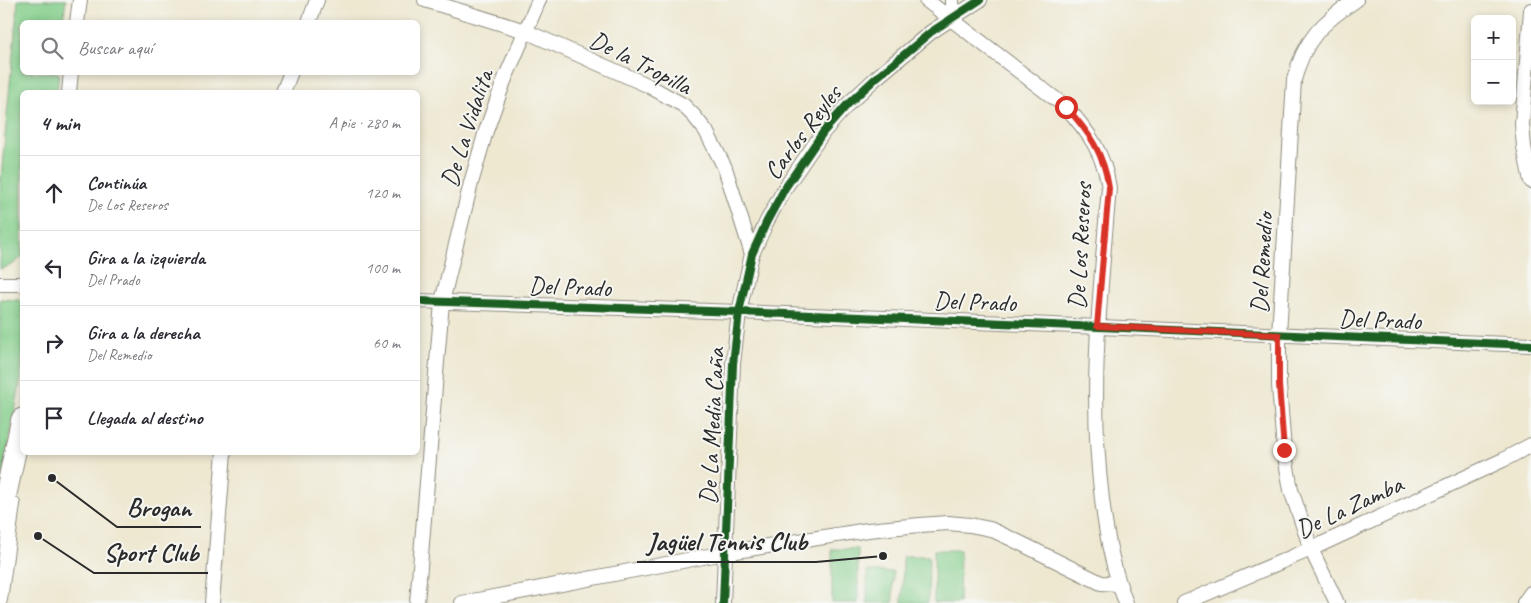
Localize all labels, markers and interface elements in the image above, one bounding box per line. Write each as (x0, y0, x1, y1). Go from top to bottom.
map controls (1471, 15, 1516, 105)
button: + (1471, 15, 1516, 60)
search box (20, 20, 420, 75)
street label: De la Tropilla (584, 24, 698, 103)
icon: search (38, 34, 66, 62)
text: Buscar aquí (78, 36, 152, 60)
button: − (1471, 60, 1516, 105)
street label: De La Vidalita (433, 63, 502, 191)
street label: Carlos Reyles (757, 77, 850, 186)
route start (1055, 96, 1078, 119)
text: 4 min (40, 110, 80, 136)
text: A pie · 280 m (329, 113, 400, 133)
text: Continúa (87, 171, 146, 195)
icon: ahead (40, 179, 68, 207)
street label: De Los Reseros (1061, 180, 1099, 310)
text: 120 m (366, 183, 400, 203)
text: De Los Reseros (87, 195, 168, 215)
street label: Del Remedio (1243, 209, 1281, 314)
text: Gira a la izquierda (87, 246, 205, 270)
icon: left (40, 254, 68, 282)
text: 100 m (366, 258, 400, 278)
text: Del Prado (87, 270, 140, 290)
street label: Del Prado (528, 270, 613, 304)
street label: Del Prado (933, 285, 1018, 319)
street label: Del Prado (1338, 303, 1423, 337)
text: Gira a la derecha (87, 321, 200, 345)
icon: right (40, 329, 68, 357)
text: 60 m (373, 333, 400, 353)
text: Del Remedio (87, 345, 151, 365)
street label: De La Media Caña (692, 345, 732, 505)
icon: arrive (40, 404, 68, 432)
text: Llegada al destino (87, 406, 203, 430)
route end (1273, 439, 1296, 462)
street label: De La Zamba (1291, 467, 1410, 546)
callout: Brogan (117, 486, 201, 527)
text: Brogan (127, 491, 193, 524)
callout: Jagüel Tennis Club (637, 521, 816, 562)
text: Jagüel Tennis Club (645, 525, 809, 558)
callout: Sport Club (94, 532, 208, 573)
text: Sport Club (104, 536, 200, 569)

